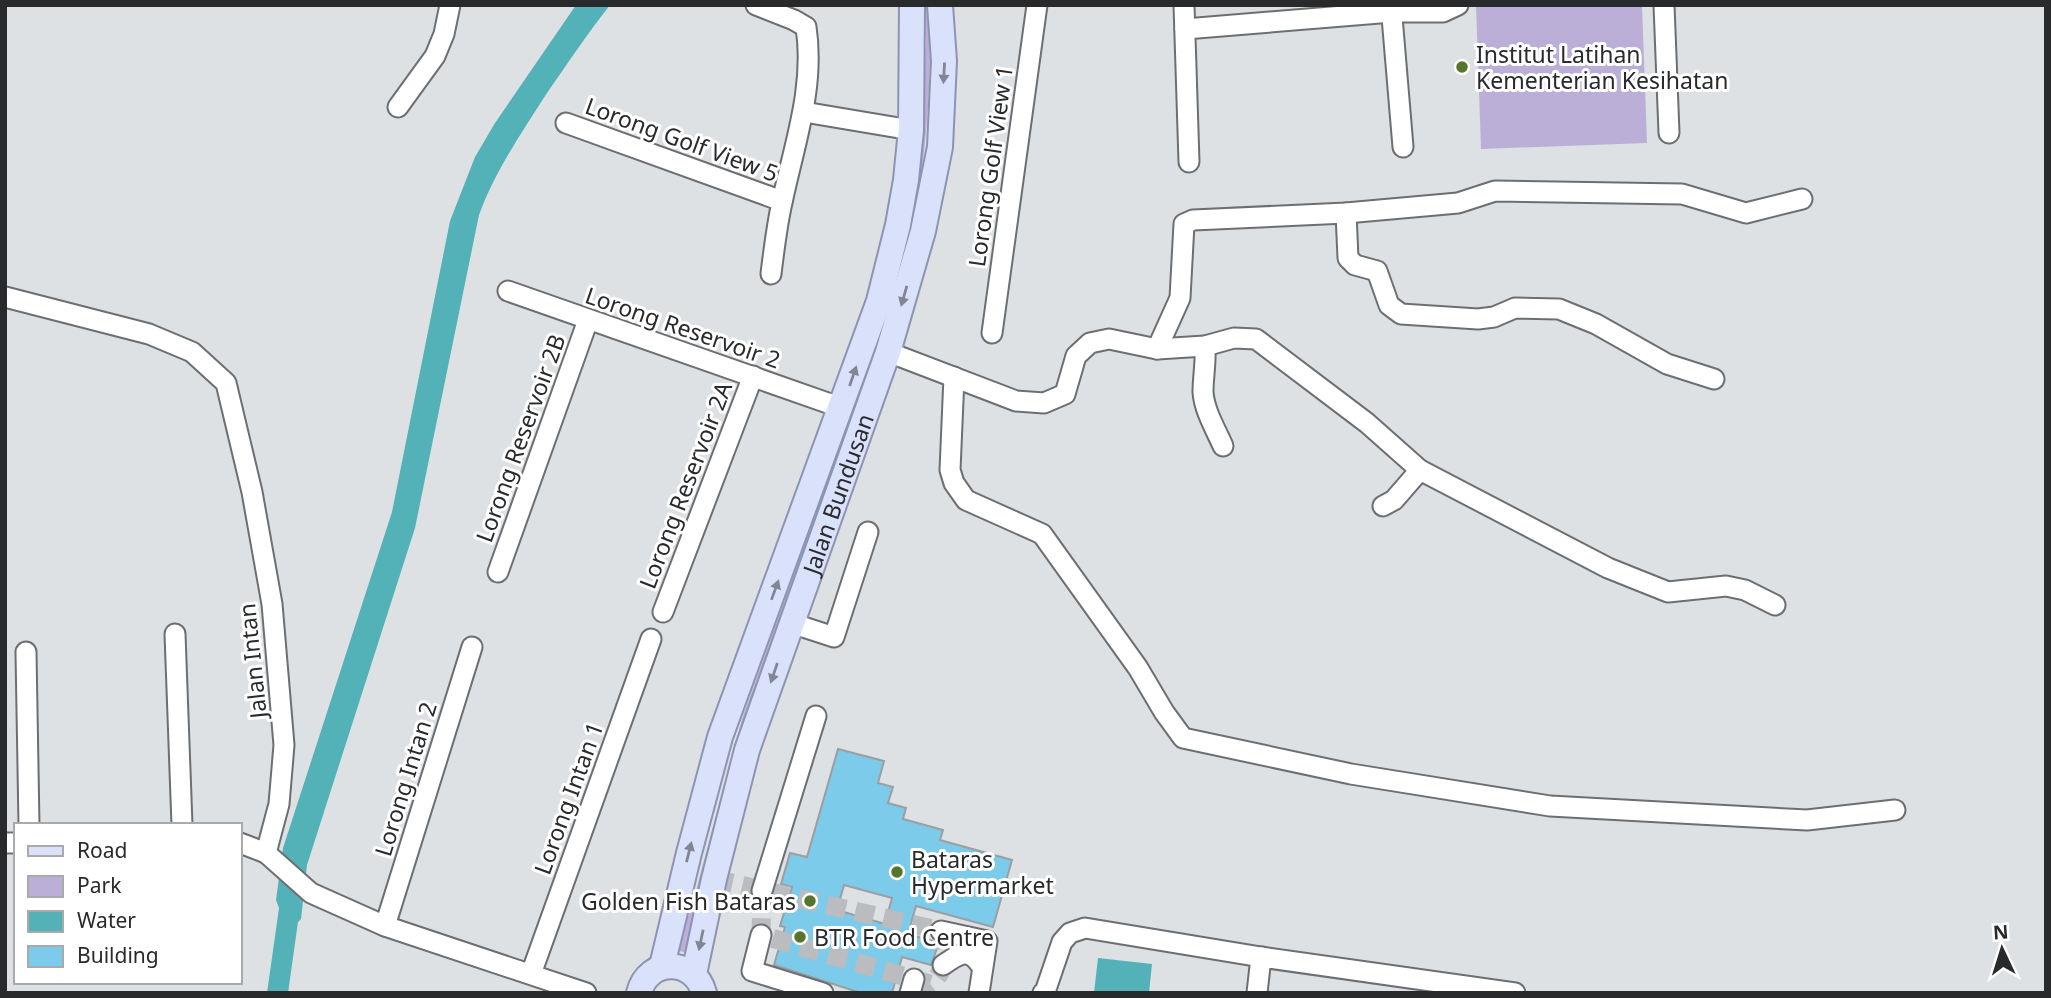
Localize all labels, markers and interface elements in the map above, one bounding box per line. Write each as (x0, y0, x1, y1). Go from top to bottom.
place label: Institut Latihan Kementerian Kesihatan (1476, 38, 1728, 96)
marker: Institut Latihan Kementerian Kesihatan (1454, 59, 1470, 75)
one-way arrow (938, 63, 949, 85)
street label: Lorong Golf View 1 (960, 63, 1020, 269)
street label: Lorong Golf View 5 (581, 89, 783, 189)
street label: Lorong Reservoir 2 (581, 279, 785, 375)
one-way arrow (899, 286, 909, 307)
street label: Lorong Reservoir 2B (467, 330, 573, 546)
one-way arrow (848, 365, 859, 386)
street label: Lorong Reservoir 2A (631, 377, 739, 593)
street label: Jalan Bundusan (794, 409, 881, 580)
one-way arrow (769, 579, 780, 600)
street label: Jalan Intan (230, 602, 274, 722)
one-way arrow (768, 663, 779, 684)
street label: Lorong Intan 2 (366, 698, 444, 860)
street label: Lorong Intan 1 (526, 717, 610, 879)
legend (14, 823, 242, 984)
text: Road (77, 836, 127, 864)
one-way arrow (684, 841, 695, 863)
place label: Bataras Hypermarket (911, 843, 1054, 901)
marker: Bataras Hypermarket (889, 864, 905, 880)
text: Park (77, 871, 122, 899)
place label: Golden Fish Bataras (581, 885, 796, 917)
marker: Golden Fish Bataras (802, 893, 818, 909)
text: Water (77, 906, 136, 934)
north arrow (1967, 914, 2037, 984)
text: N (1992, 919, 2009, 946)
place label: BTR Food Centre (814, 921, 994, 953)
one-way arrow (696, 929, 707, 951)
marker: BTR Food Centre (792, 929, 808, 945)
text: Building (77, 941, 159, 969)

